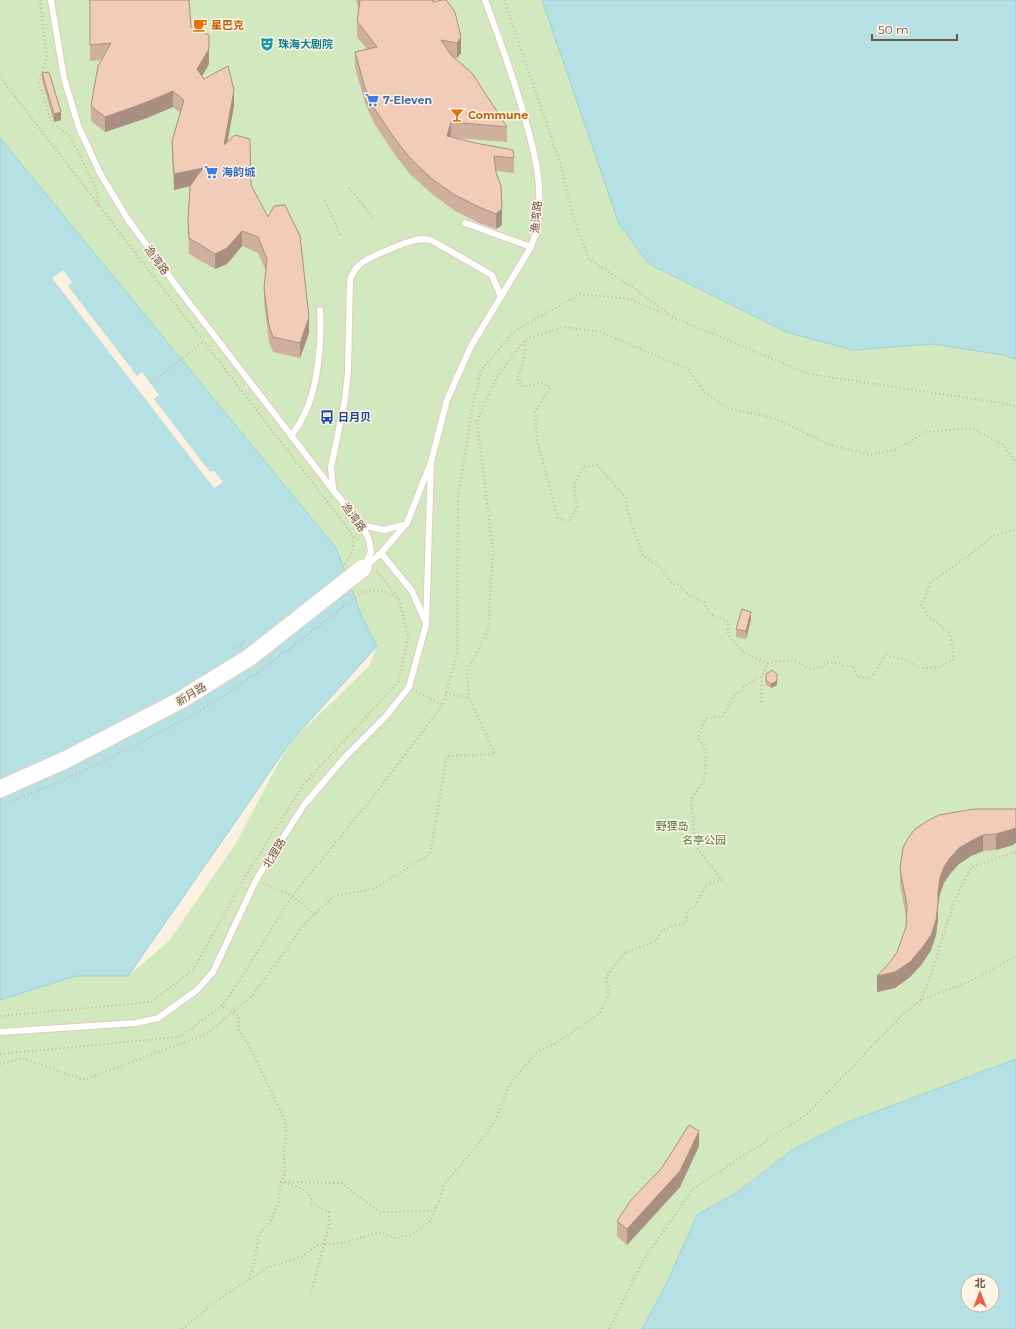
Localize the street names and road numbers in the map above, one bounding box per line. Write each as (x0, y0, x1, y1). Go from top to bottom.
street label: 渔湾路 (528, 200, 544, 234)
street label: 渔湾路 (142, 243, 172, 277)
street label: 渔湾路 (339, 500, 369, 534)
street label: 新月路 (173, 680, 209, 708)
street label: 北狸路 (259, 835, 289, 871)

